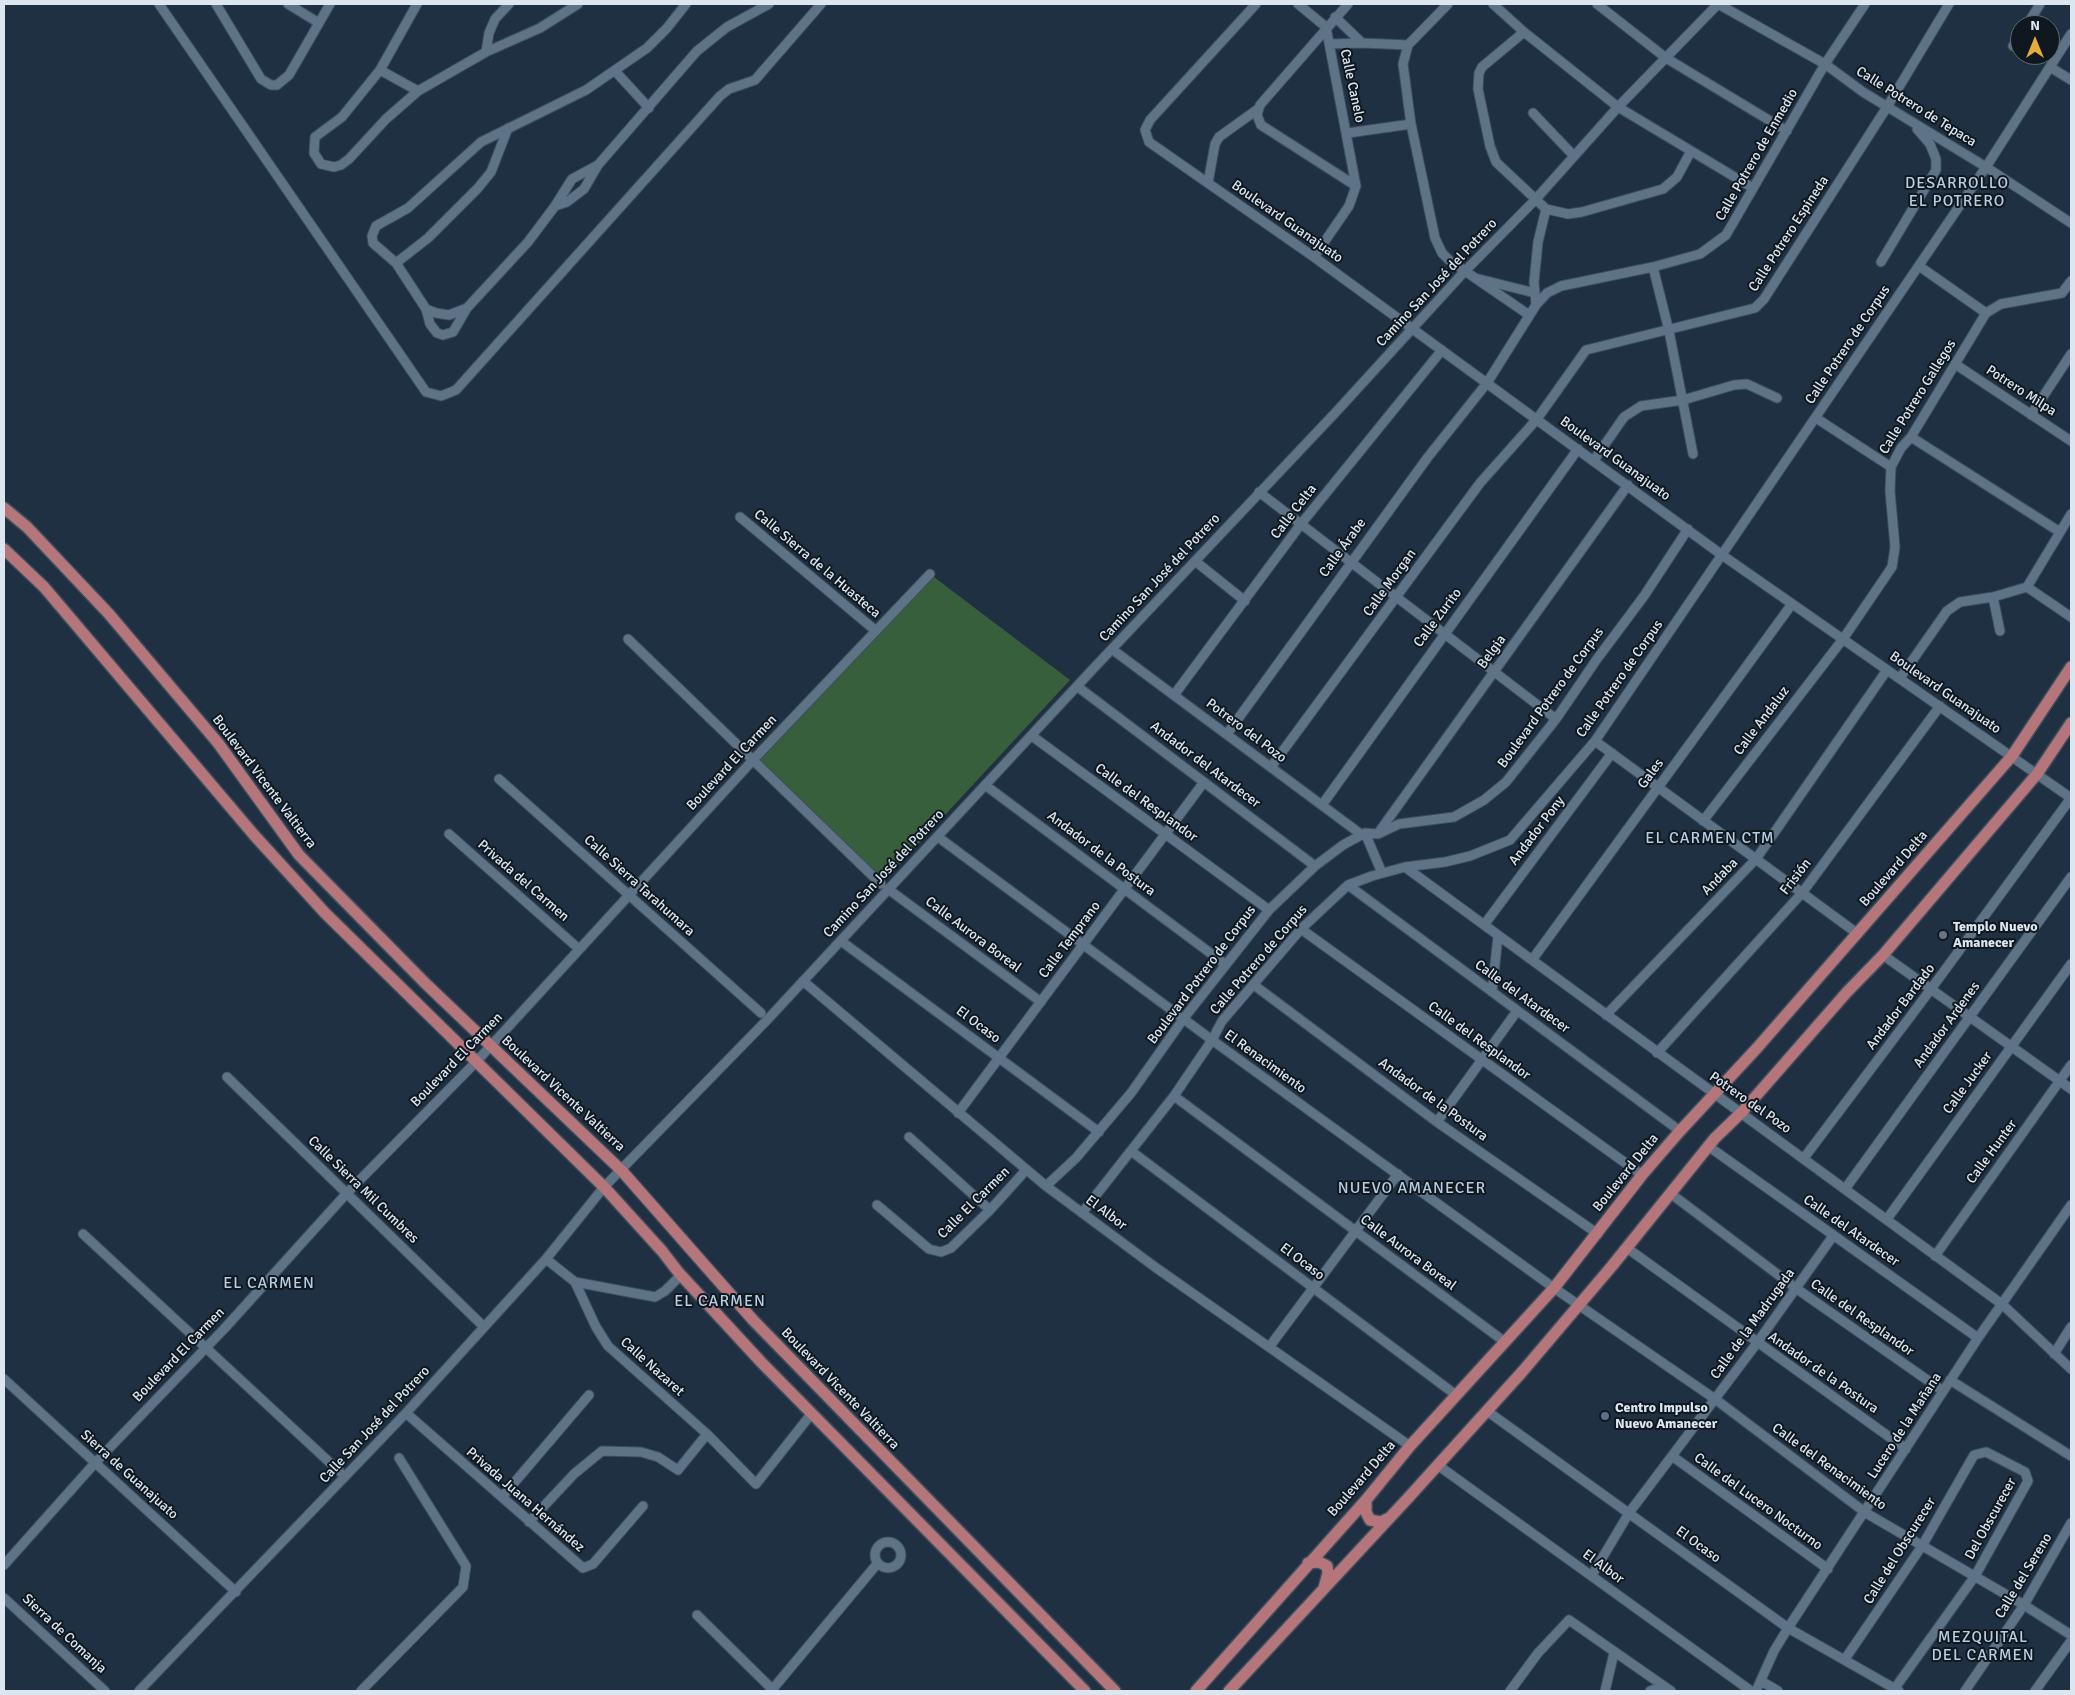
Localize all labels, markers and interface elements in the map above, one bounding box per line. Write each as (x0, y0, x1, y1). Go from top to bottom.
north arrow (2010, 15, 2060, 65)
text: N (2030, 17, 2040, 34)
street label: Calle Canelo (1336, 48, 1368, 124)
street label: Calle Potrero de Tepaca (1853, 63, 1979, 151)
street label: Calle Potrero de Enmedio (1712, 86, 1802, 224)
street label: Calle Potrero Espineda (1745, 173, 1833, 295)
district label: DESARROLLO EL POTRERO (1904, 174, 2010, 212)
street label: Boulevard Guanajuato (1228, 177, 1346, 267)
street label: Camino San José del Potrero (1373, 215, 1501, 351)
street label: Calle Potrero de Corpus (1802, 282, 1894, 408)
street label: Calle Potrero Gallegos (1876, 337, 1960, 457)
street label: Potrero Milpa (1983, 362, 2059, 420)
street label: Boulevard Guanajuato (1557, 413, 1673, 505)
street label: Calle Celta (1267, 481, 1321, 543)
street label: Calle Sierra de la Huasteca (750, 506, 884, 622)
street label: Camino San José del Potrero (1096, 510, 1224, 646)
street label: Calle Árabe (1316, 515, 1370, 581)
street label: Calle Morgan (1360, 546, 1420, 620)
street label: Calle Zurito (1410, 585, 1466, 651)
street label: Calle Potrero de Corpus (1573, 617, 1667, 741)
street label: Boulevard Potrero de Corpus (1494, 625, 1608, 771)
street label: Belgia (1474, 632, 1510, 672)
street label: Boulevard Guanajuato (1886, 648, 2004, 738)
street label: Calle Andaluz (1731, 683, 1793, 759)
street label: Potrero del Pozo (1202, 695, 1290, 767)
street label: Boulevard Vicente Valtierra (208, 712, 320, 852)
street label: Boulevard El Carmen (683, 712, 781, 814)
street label: Andador del Atardecer (1147, 718, 1263, 812)
street label: Gales (1634, 756, 1668, 792)
street label: Calle del Resplandor (1091, 760, 1201, 846)
street label: Andador Pony (1506, 793, 1568, 869)
street label: Camino San José del Potrero (820, 806, 948, 942)
street label: Andador de la Postura (1044, 808, 1158, 900)
street label: Boulevard Delta (1856, 828, 1932, 910)
district label: EL CARMEN CTM (1644, 829, 1776, 849)
street label: Calle Sierra Tarahumara (580, 832, 698, 940)
street label: Privada del Carmen (474, 837, 572, 925)
street label: Andaba (1698, 855, 1742, 899)
street label: Frisión (1777, 856, 1815, 898)
street label: Calle Aurora Boreal (922, 893, 1024, 977)
street label: Calle Temprano (1036, 898, 1104, 982)
street label: Boulevard Potrero de Corpus (1144, 902, 1260, 1048)
street label: Calle Potrero de Corpus (1207, 902, 1311, 1018)
place label: Templo Nuevo Amanecer (1953, 919, 2037, 952)
marker: Templo Nuevo Amanecer (1937, 929, 1949, 941)
street label: Calle del Atardecer (1471, 957, 1573, 1037)
street label: Andador Bardado (1863, 961, 1939, 1053)
street label: Andador Ardenes (1910, 979, 1984, 1071)
street label: Calle del Resplandor (1424, 998, 1534, 1084)
street label: El Ocaso (952, 1003, 1004, 1047)
street label: Boulevard El Carmen (408, 1009, 506, 1111)
street label: El Renacimiento (1221, 1027, 1309, 1097)
street label: Boulevard Vicente Valtierra (498, 1032, 628, 1156)
street label: Calle Jucker (1940, 1049, 1996, 1117)
street label: Andador de la Postura (1375, 1055, 1491, 1145)
street label: Potrero del Pozo (1706, 1068, 1794, 1138)
street label: Calle Hunter (1963, 1117, 2021, 1187)
street label: Boulevard Delta (1590, 1131, 1662, 1215)
street label: Calle Sierra Mil Cumbres (304, 1133, 422, 1247)
street label: Calle El Carmen (934, 1163, 1014, 1243)
district label: NUEVO AMANECER (1336, 1179, 1488, 1199)
street label: El Albor (1082, 1192, 1130, 1234)
street label: Calle del Atardecer (1800, 1192, 1902, 1270)
street label: Calle Aurora Boreal (1357, 1211, 1459, 1295)
street label: El Ocaso (1276, 1240, 1328, 1284)
street label: Calle de la Madrugada (1707, 1265, 1799, 1383)
district label: EL CARMEN (222, 1274, 316, 1294)
street label: Calle del Resplandor (1807, 1276, 1917, 1360)
district label: EL CARMEN (673, 1292, 767, 1312)
street label: Boulevard El Carmen (130, 1304, 228, 1406)
street label: Boulevard Vicente Valtierra (777, 1325, 903, 1453)
street label: Andador de la Postura (1764, 1329, 1882, 1417)
street label: Calle Nazaret (617, 1334, 687, 1400)
street label: Calle San José del Potrero (316, 1363, 434, 1487)
street label: Lucero de la Mañana (1864, 1370, 1946, 1482)
place label: Centro Impulso Nuevo Amanecer (1615, 1400, 1717, 1432)
marker: Centro Impulso Nuevo Amanecer (1599, 1410, 1611, 1422)
street label: Calle del Renacimiento (1769, 1420, 1889, 1514)
street label: Sierra de Guanajuato (77, 1427, 181, 1523)
street label: Boulevard Delta (1324, 1438, 1400, 1520)
street label: Privada Juana Hernández (462, 1444, 588, 1556)
street label: Calle del Lucero Nocturno (1691, 1450, 1825, 1554)
street label: Del Obscurecer (1962, 1475, 2020, 1563)
street label: Calle del Obscurecer (1860, 1495, 1940, 1607)
street label: El Ocaso (1672, 1523, 1724, 1567)
street label: Calle del Sereno (1992, 1530, 2056, 1622)
street label: El Albor (1579, 1546, 1627, 1588)
street label: Sierra de Comanja (18, 1591, 110, 1677)
district label: MEZQUITAL DEL CARMEN (1930, 1628, 2036, 1666)

